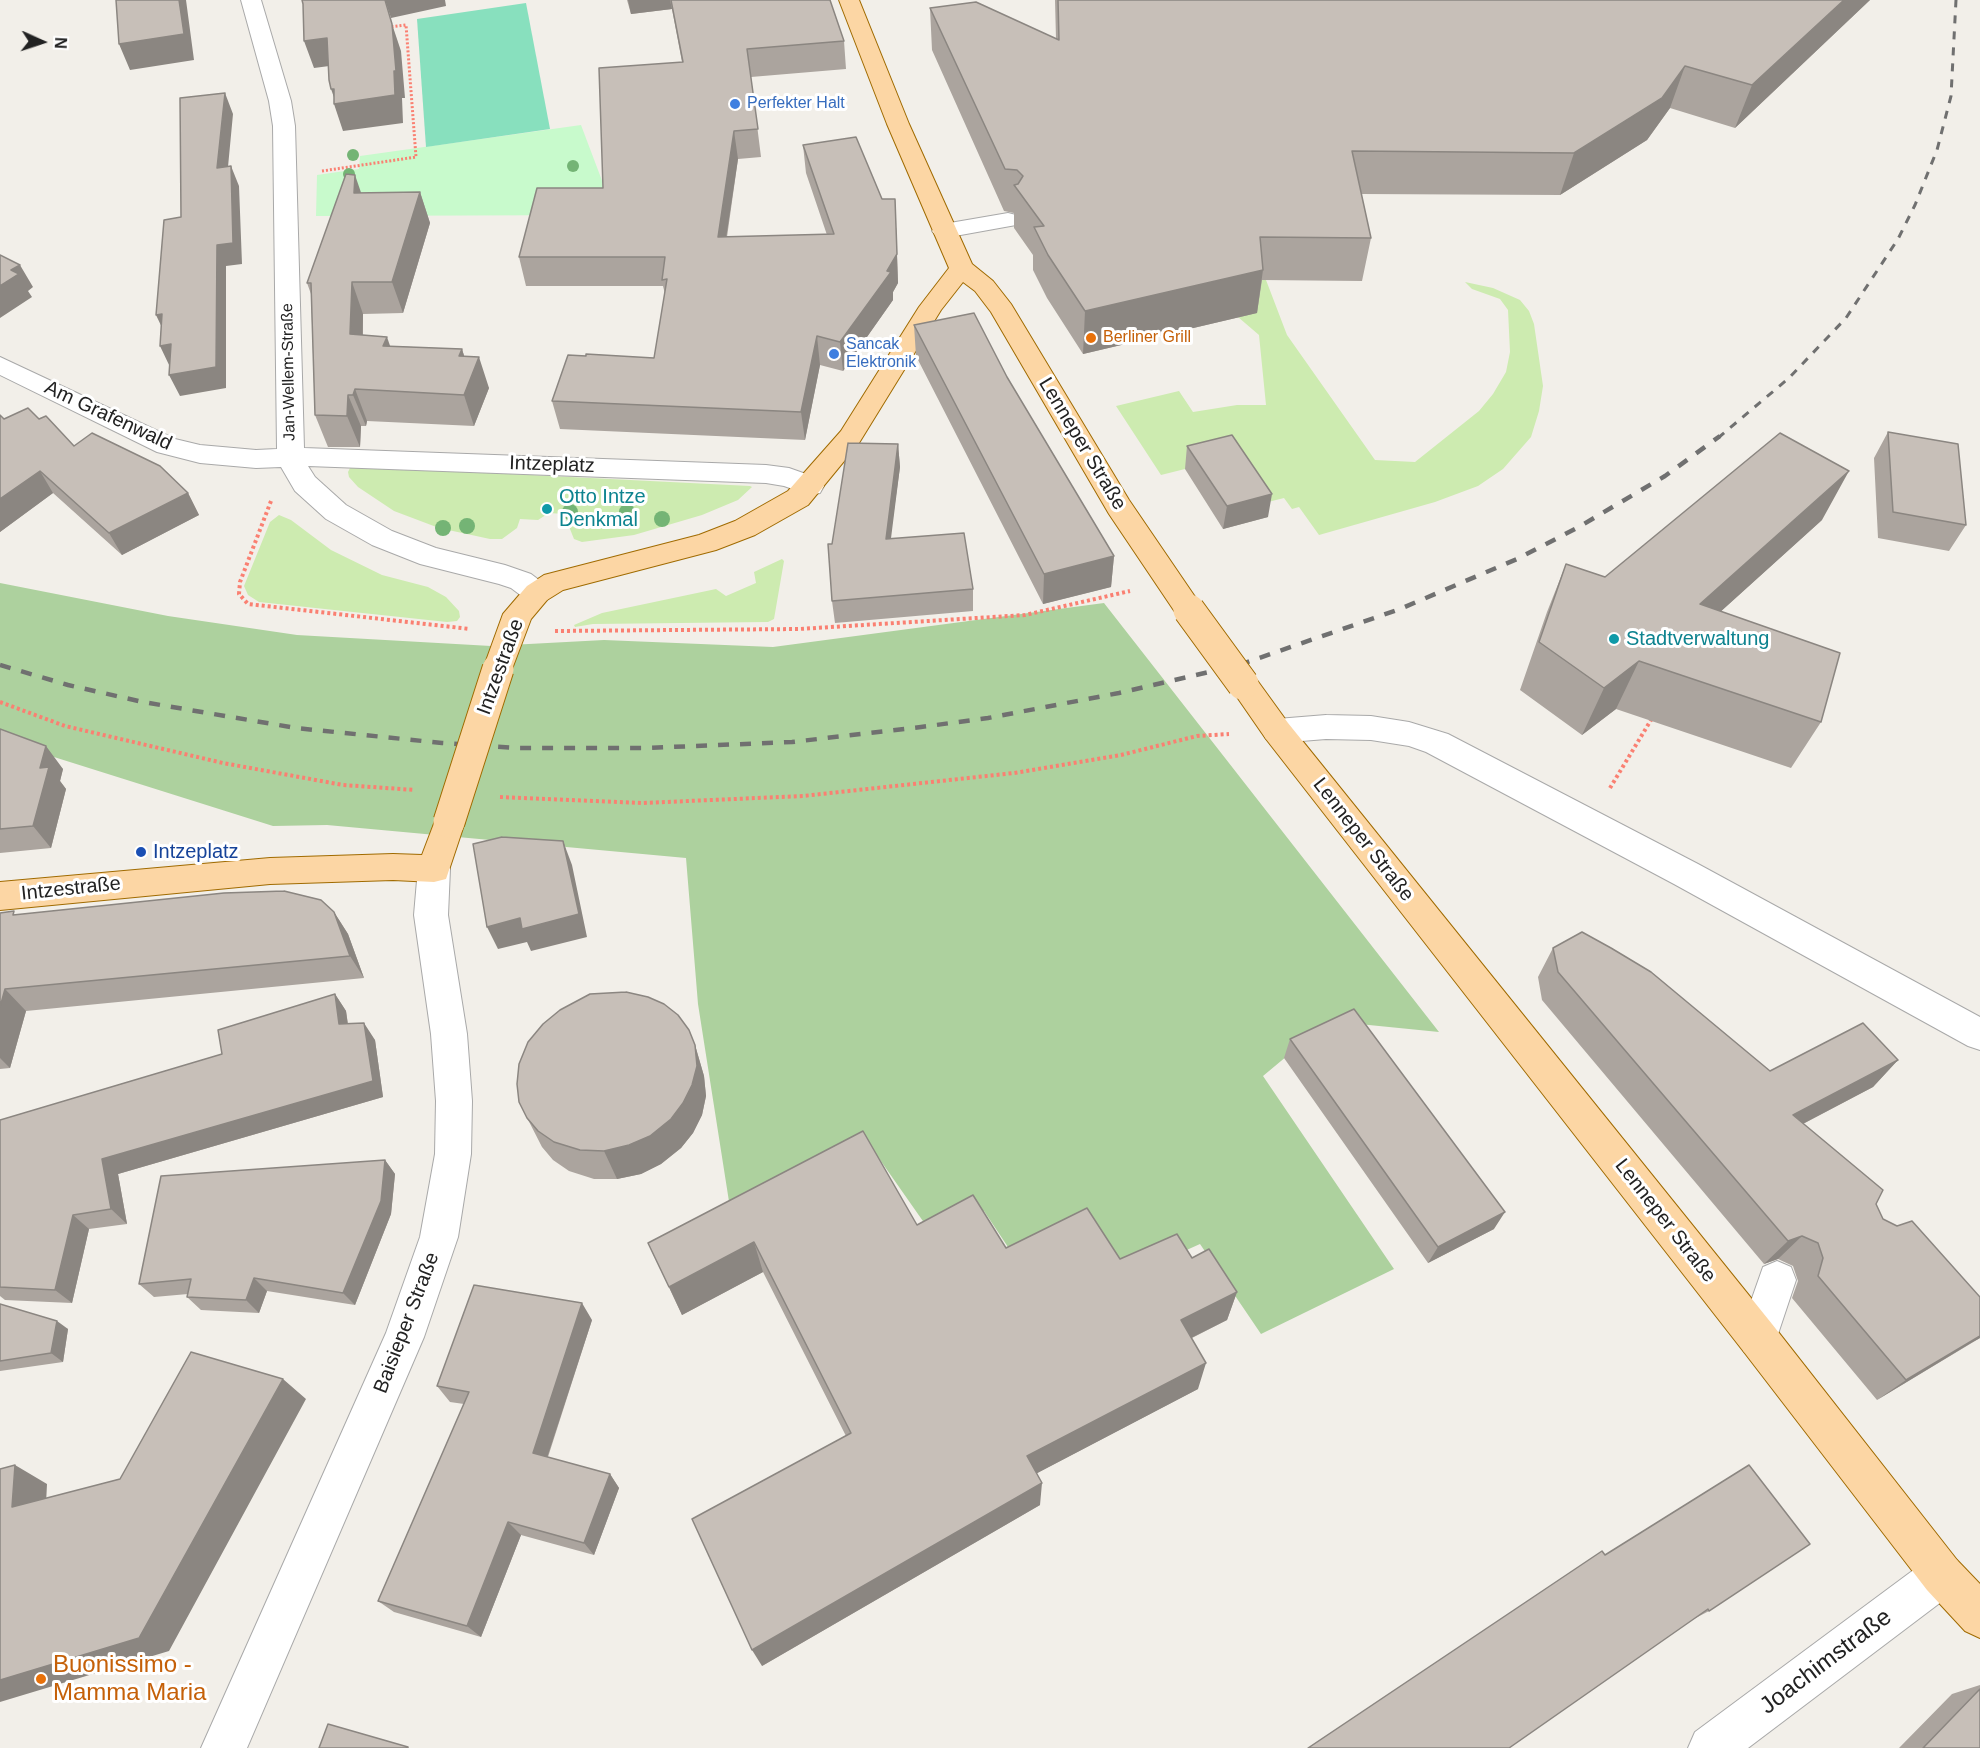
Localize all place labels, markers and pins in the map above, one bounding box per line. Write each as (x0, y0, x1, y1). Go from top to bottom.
place label: Perfekter Halt (747, 94, 845, 114)
marker: Perfekter Halt (728, 97, 742, 111)
place label: Berliner Grill (1103, 328, 1191, 348)
marker: Berliner Grill (1084, 331, 1098, 345)
place label: Sancak Elektronik (846, 335, 916, 373)
marker: Sancak Elektronik (827, 347, 841, 361)
place label: Otto Intze Denkmal (559, 485, 646, 532)
marker: Otto Intze Denkmal (540, 502, 554, 516)
place label: Stadtverwaltung (1626, 627, 1769, 651)
marker: Stadtverwaltung (1607, 632, 1621, 646)
place label: Intzeplatz (153, 840, 239, 864)
marker: Intzeplatz (134, 845, 148, 859)
place label: Buonissimo - Mamma Maria (53, 1651, 206, 1707)
marker: Buonissimo - Mamma Maria (34, 1672, 48, 1686)

